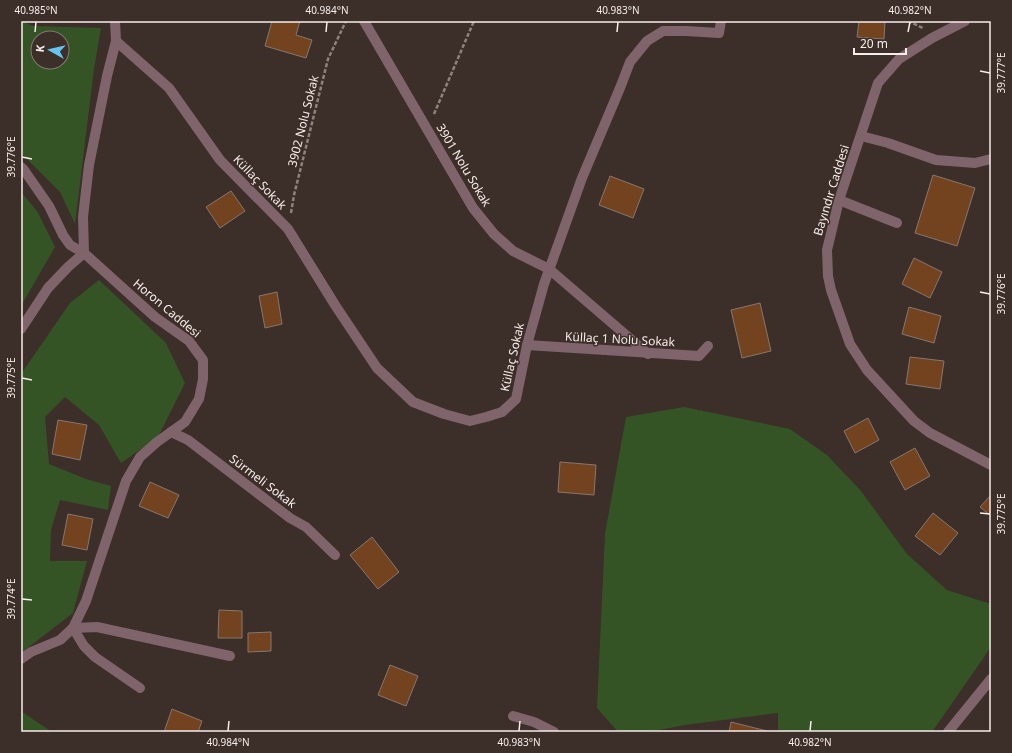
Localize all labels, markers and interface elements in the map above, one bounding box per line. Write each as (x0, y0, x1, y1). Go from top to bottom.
text: 40.985°N (14, 3, 58, 17)
text: 40.984°N (305, 3, 349, 17)
text: 40.983°N (596, 3, 640, 17)
text: 40.982°N (888, 3, 932, 17)
north arrow (30, 30, 70, 70)
scale bar (854, 30, 906, 56)
text: 20 m (860, 35, 888, 52)
text: K (32, 43, 48, 53)
text: 39.777°E (994, 52, 1008, 94)
street label: 3902 Nolu Sokak (283, 73, 323, 169)
street label: 3901 Nolu Sokak (433, 120, 496, 210)
text: 39.776°E (4, 136, 18, 178)
street label: Bayındır Caddesi (809, 142, 853, 238)
street label: Küllaç Sokak (230, 151, 291, 214)
text: 39.776°E (994, 273, 1008, 315)
street label: Horon Caddesi (130, 275, 204, 341)
street label: Küllaç Sokak (496, 320, 528, 393)
street label: Küllaç 1 Nolu Sokak (565, 328, 676, 350)
text: 39.775°E (4, 357, 18, 399)
street label: Sürmeli Sokak (226, 450, 300, 512)
text: 39.775°E (994, 493, 1008, 535)
text: 39.774°E (4, 578, 18, 620)
text: 40.984°N (206, 735, 250, 749)
text: 40.983°N (497, 735, 541, 749)
text: 40.982°N (788, 735, 832, 749)

